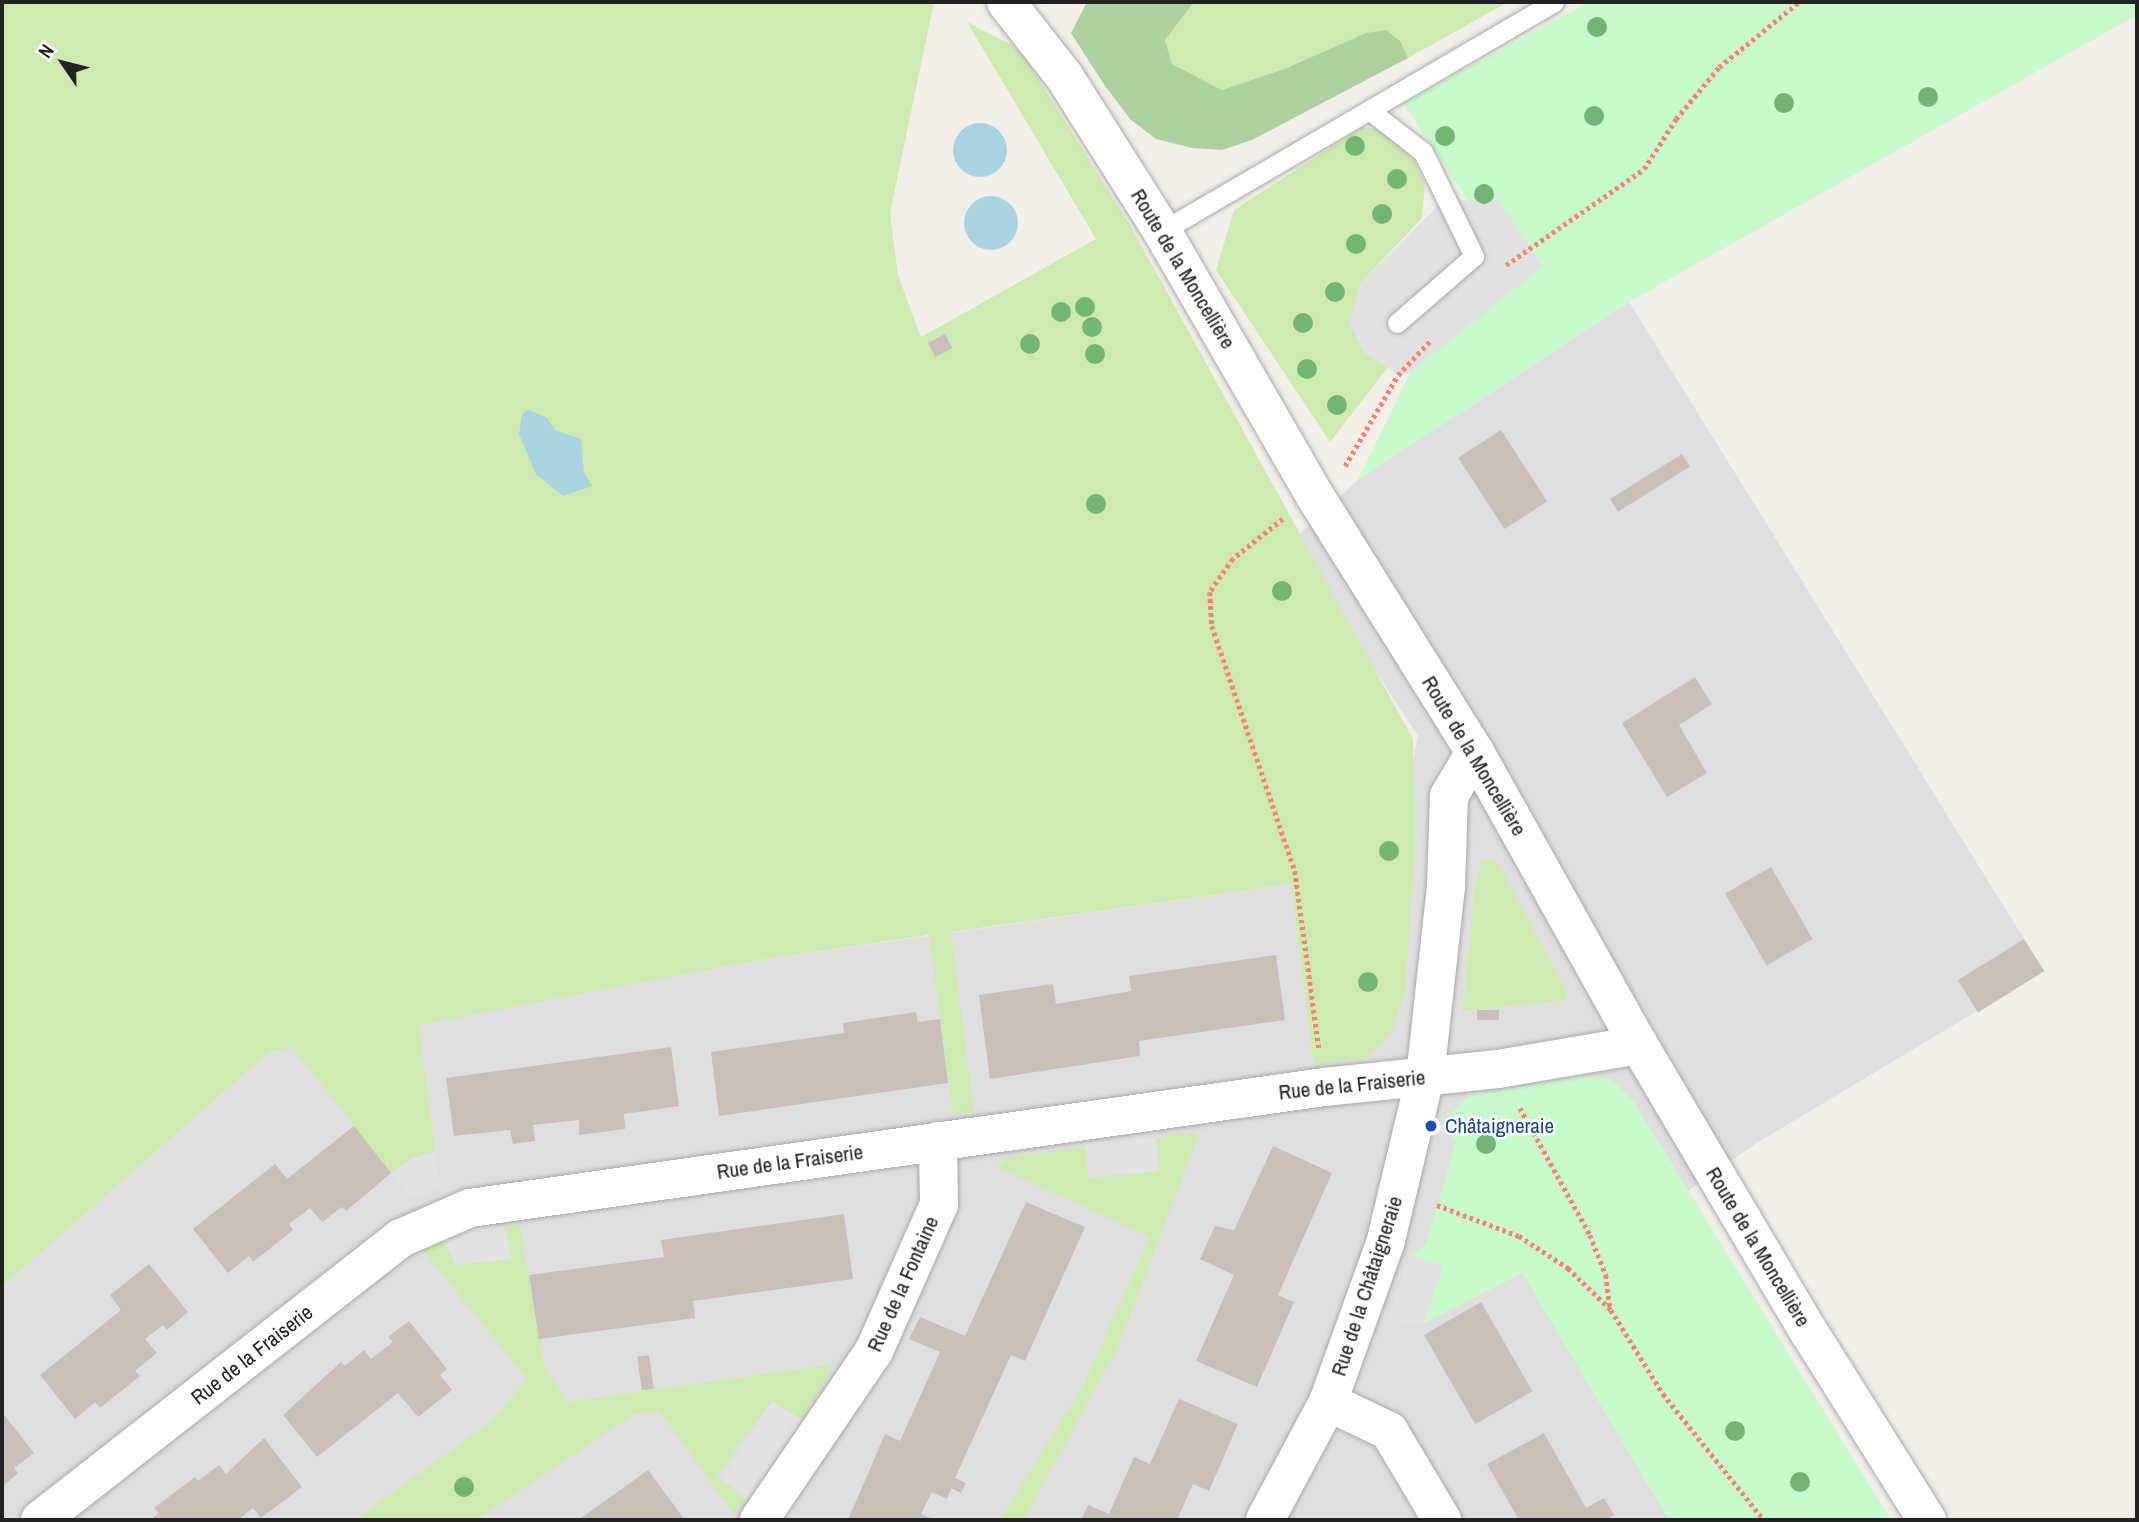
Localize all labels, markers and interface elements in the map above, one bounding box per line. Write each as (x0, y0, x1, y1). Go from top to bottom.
north arrow (28, 28, 98, 98)
text: N (32, 39, 60, 63)
street label: Route de la Moncellière (1125, 185, 1241, 353)
street label: Route de la Moncellière (1416, 672, 1532, 840)
street label: Rue de la Fraiserie (1277, 1065, 1427, 1105)
place label: Châtaigneraie (1445, 1113, 1554, 1139)
marker: Châtaigneraie (1423, 1118, 1439, 1134)
street label: Rue de la Fraiserie (715, 1139, 865, 1185)
street label: Route de la Moncellière (1700, 1163, 1816, 1331)
street label: Rue de la Châtaigneraie (1326, 1193, 1408, 1379)
street label: Rue de la Fontaine (862, 1212, 944, 1356)
street label: Rue de la Fraiserie (186, 1300, 318, 1410)

